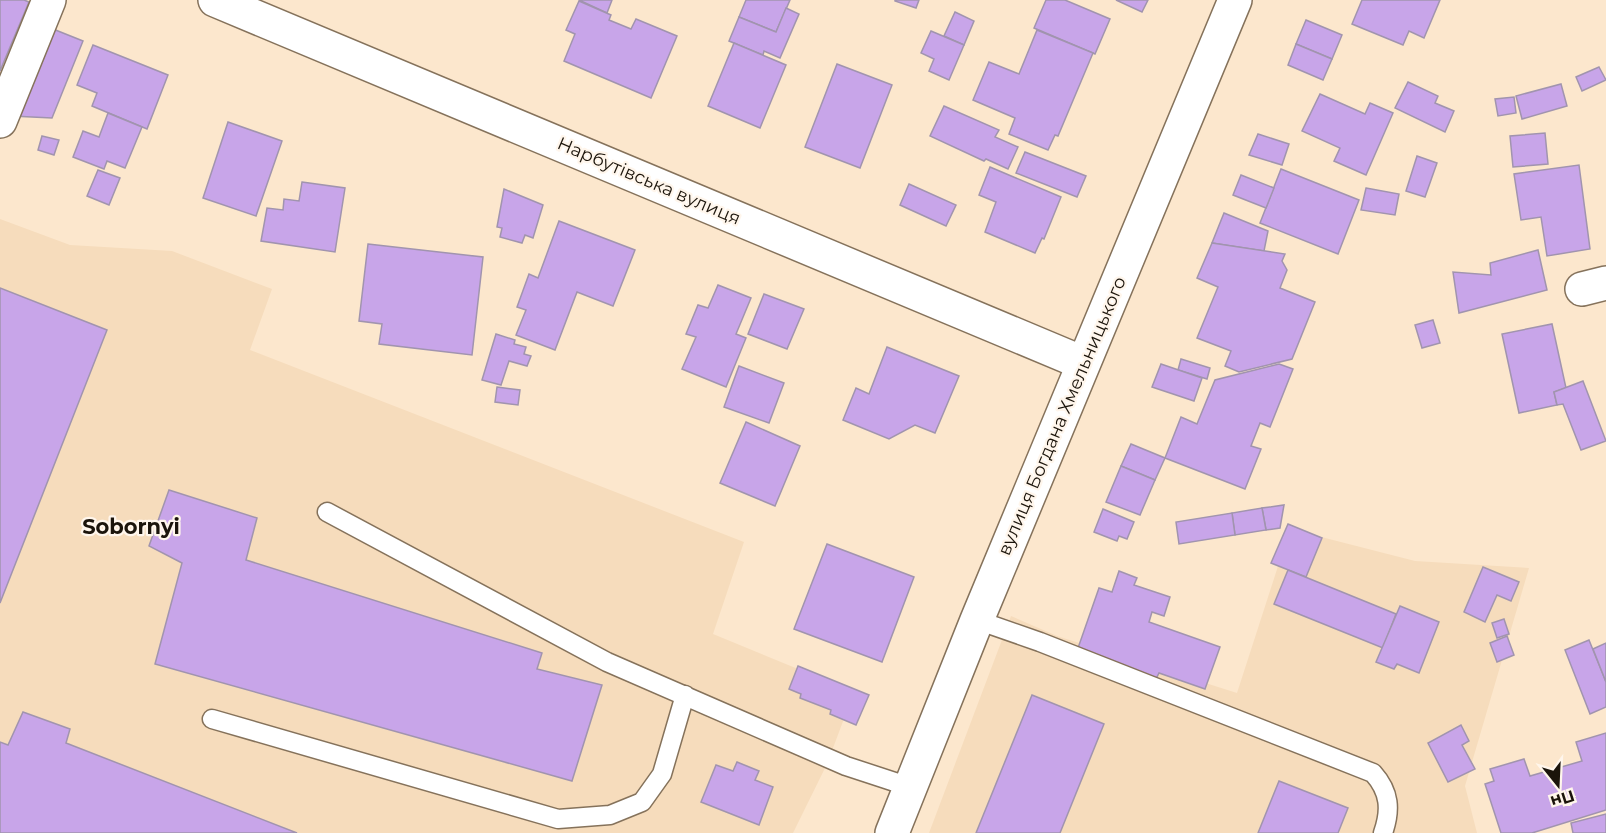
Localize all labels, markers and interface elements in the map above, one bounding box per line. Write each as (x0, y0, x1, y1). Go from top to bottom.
street label: Нарбутівська вулиця (554, 132, 744, 230)
street label: вулиця Богдана Хмельницького (993, 273, 1131, 559)
district label: Sobornyi (82, 514, 180, 539)
north arrow (1528, 755, 1588, 815)
text: Пн (1548, 786, 1577, 812)

